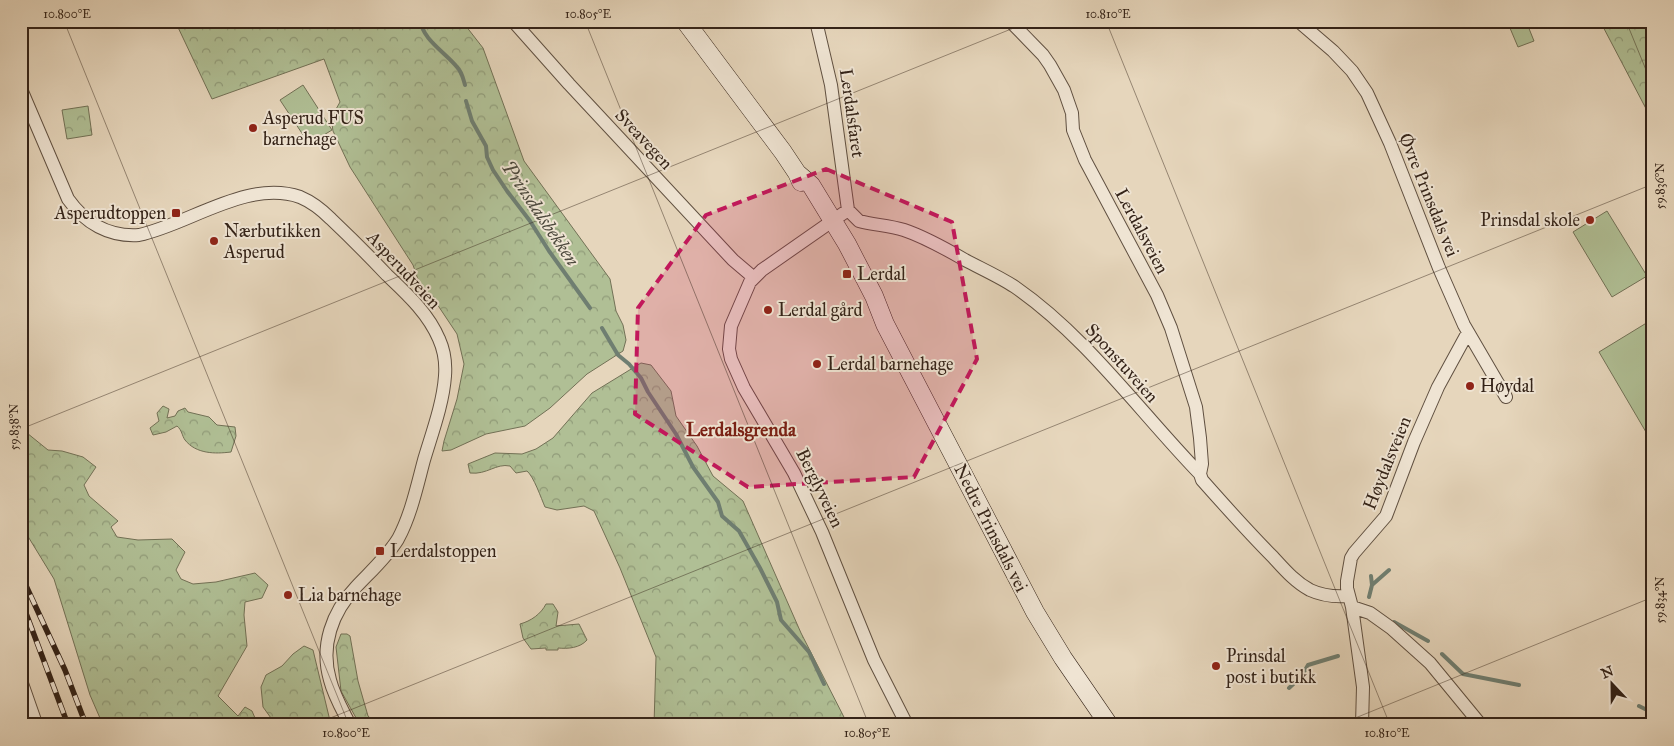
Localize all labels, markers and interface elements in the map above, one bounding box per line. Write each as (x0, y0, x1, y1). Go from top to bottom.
text: 10.800°E (43, 7, 91, 21)
text: 10.805°E (565, 7, 611, 21)
text: 10.810°E (1085, 7, 1131, 21)
street label: Lerdalsfaret (835, 67, 869, 160)
street label: Sveavegen (610, 104, 678, 175)
place label: Asperud FUS barnehage (262, 107, 364, 151)
marker: Asperud FUS barnehage (247, 122, 259, 134)
street label: Øvre Prinsdals vei (1394, 130, 1464, 260)
water label: Prinsdalsbekken (497, 156, 584, 270)
text: 59.836°N (1653, 163, 1667, 209)
street label: Lerdalsveien (1110, 185, 1174, 278)
place label: Asperudtoppen (54, 202, 166, 224)
marker: Asperudtoppen (170, 207, 182, 219)
place label: Prinsdal skole (1480, 209, 1580, 231)
marker: Prinsdal skole (1584, 214, 1596, 226)
place label: Nærbutikken Asperud (223, 220, 321, 263)
street label: Asperudveien (362, 226, 446, 314)
marker: Nærbutikken Asperud (208, 235, 220, 247)
place label: Lerdal (857, 263, 906, 285)
marker: Lerdal (841, 268, 853, 280)
place label: Lerdal gård (778, 299, 863, 322)
marker: Lerdal gård (762, 304, 774, 316)
street label: Sponstuveien (1081, 319, 1163, 407)
place label: Lerdal barnehage (827, 353, 954, 376)
marker: Lerdal barnehage (811, 358, 823, 370)
place label: Høydal (1480, 375, 1534, 397)
marker: Høydal (1464, 380, 1476, 392)
text: 59.838°N (7, 404, 21, 450)
street label: Høydalsveien (1358, 413, 1416, 513)
district label: Lerdalsgrenda (686, 418, 797, 442)
street label: Berglyveien (790, 445, 849, 532)
street label: Nedre Prinsdals vei (949, 460, 1033, 596)
place label: Lerdalstoppen (390, 540, 497, 562)
marker: Lerdalstoppen (374, 545, 386, 557)
text: 59.834°N (1653, 577, 1667, 623)
place label: Lia barnehage (298, 584, 402, 607)
marker: Lia barnehage (282, 589, 294, 601)
place label: Prinsdal post i butikk (1225, 645, 1317, 688)
north arrow (1586, 658, 1636, 708)
marker: Prinsdal post i butikk (1210, 660, 1222, 672)
text: N (1599, 662, 1616, 683)
text: 10.800°E (322, 726, 370, 740)
text: 10.805°E (844, 726, 890, 740)
text: 10.810°E (1364, 726, 1410, 740)

